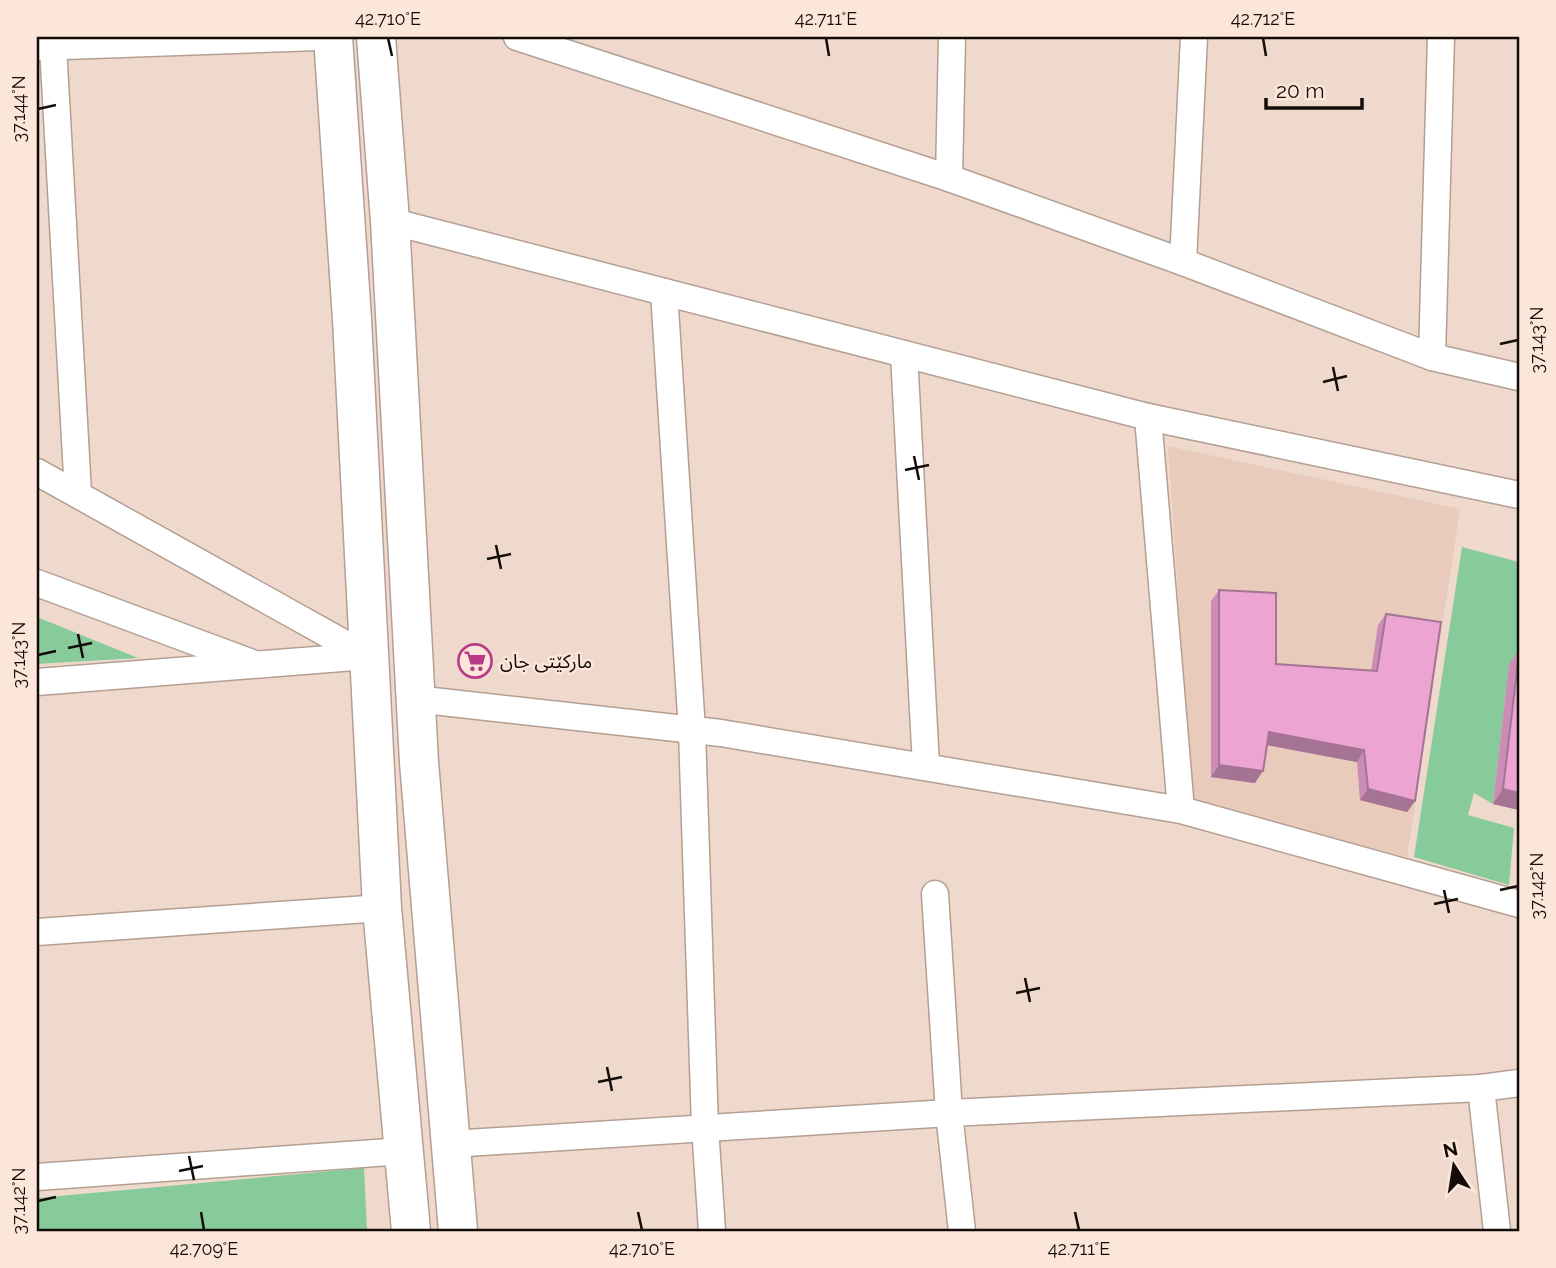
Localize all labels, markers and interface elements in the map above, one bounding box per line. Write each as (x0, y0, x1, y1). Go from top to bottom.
text: 42.710°E (355, 8, 421, 29)
text: 42.711°E (795, 8, 857, 29)
text: 42.712°E (1231, 8, 1295, 29)
scale bar (1266, 66, 1362, 110)
text: 37.144°N (8, 75, 29, 143)
text: 20 m (1276, 78, 1324, 103)
text: 37.143°N (1526, 307, 1547, 373)
text: 37.143°N (8, 622, 29, 688)
supermarket icon: مارکێتی جان (456, 642, 494, 680)
place label: مارکێتی جان (500, 650, 592, 673)
text: 37.142°N (1526, 853, 1547, 919)
north arrow (1420, 1132, 1490, 1202)
text: N (1441, 1137, 1460, 1162)
text: 37.142°N (8, 1168, 29, 1234)
text: 42.709°E (170, 1238, 238, 1259)
text: 42.710°E (609, 1238, 675, 1259)
text: 42.711°E (1048, 1238, 1110, 1259)

